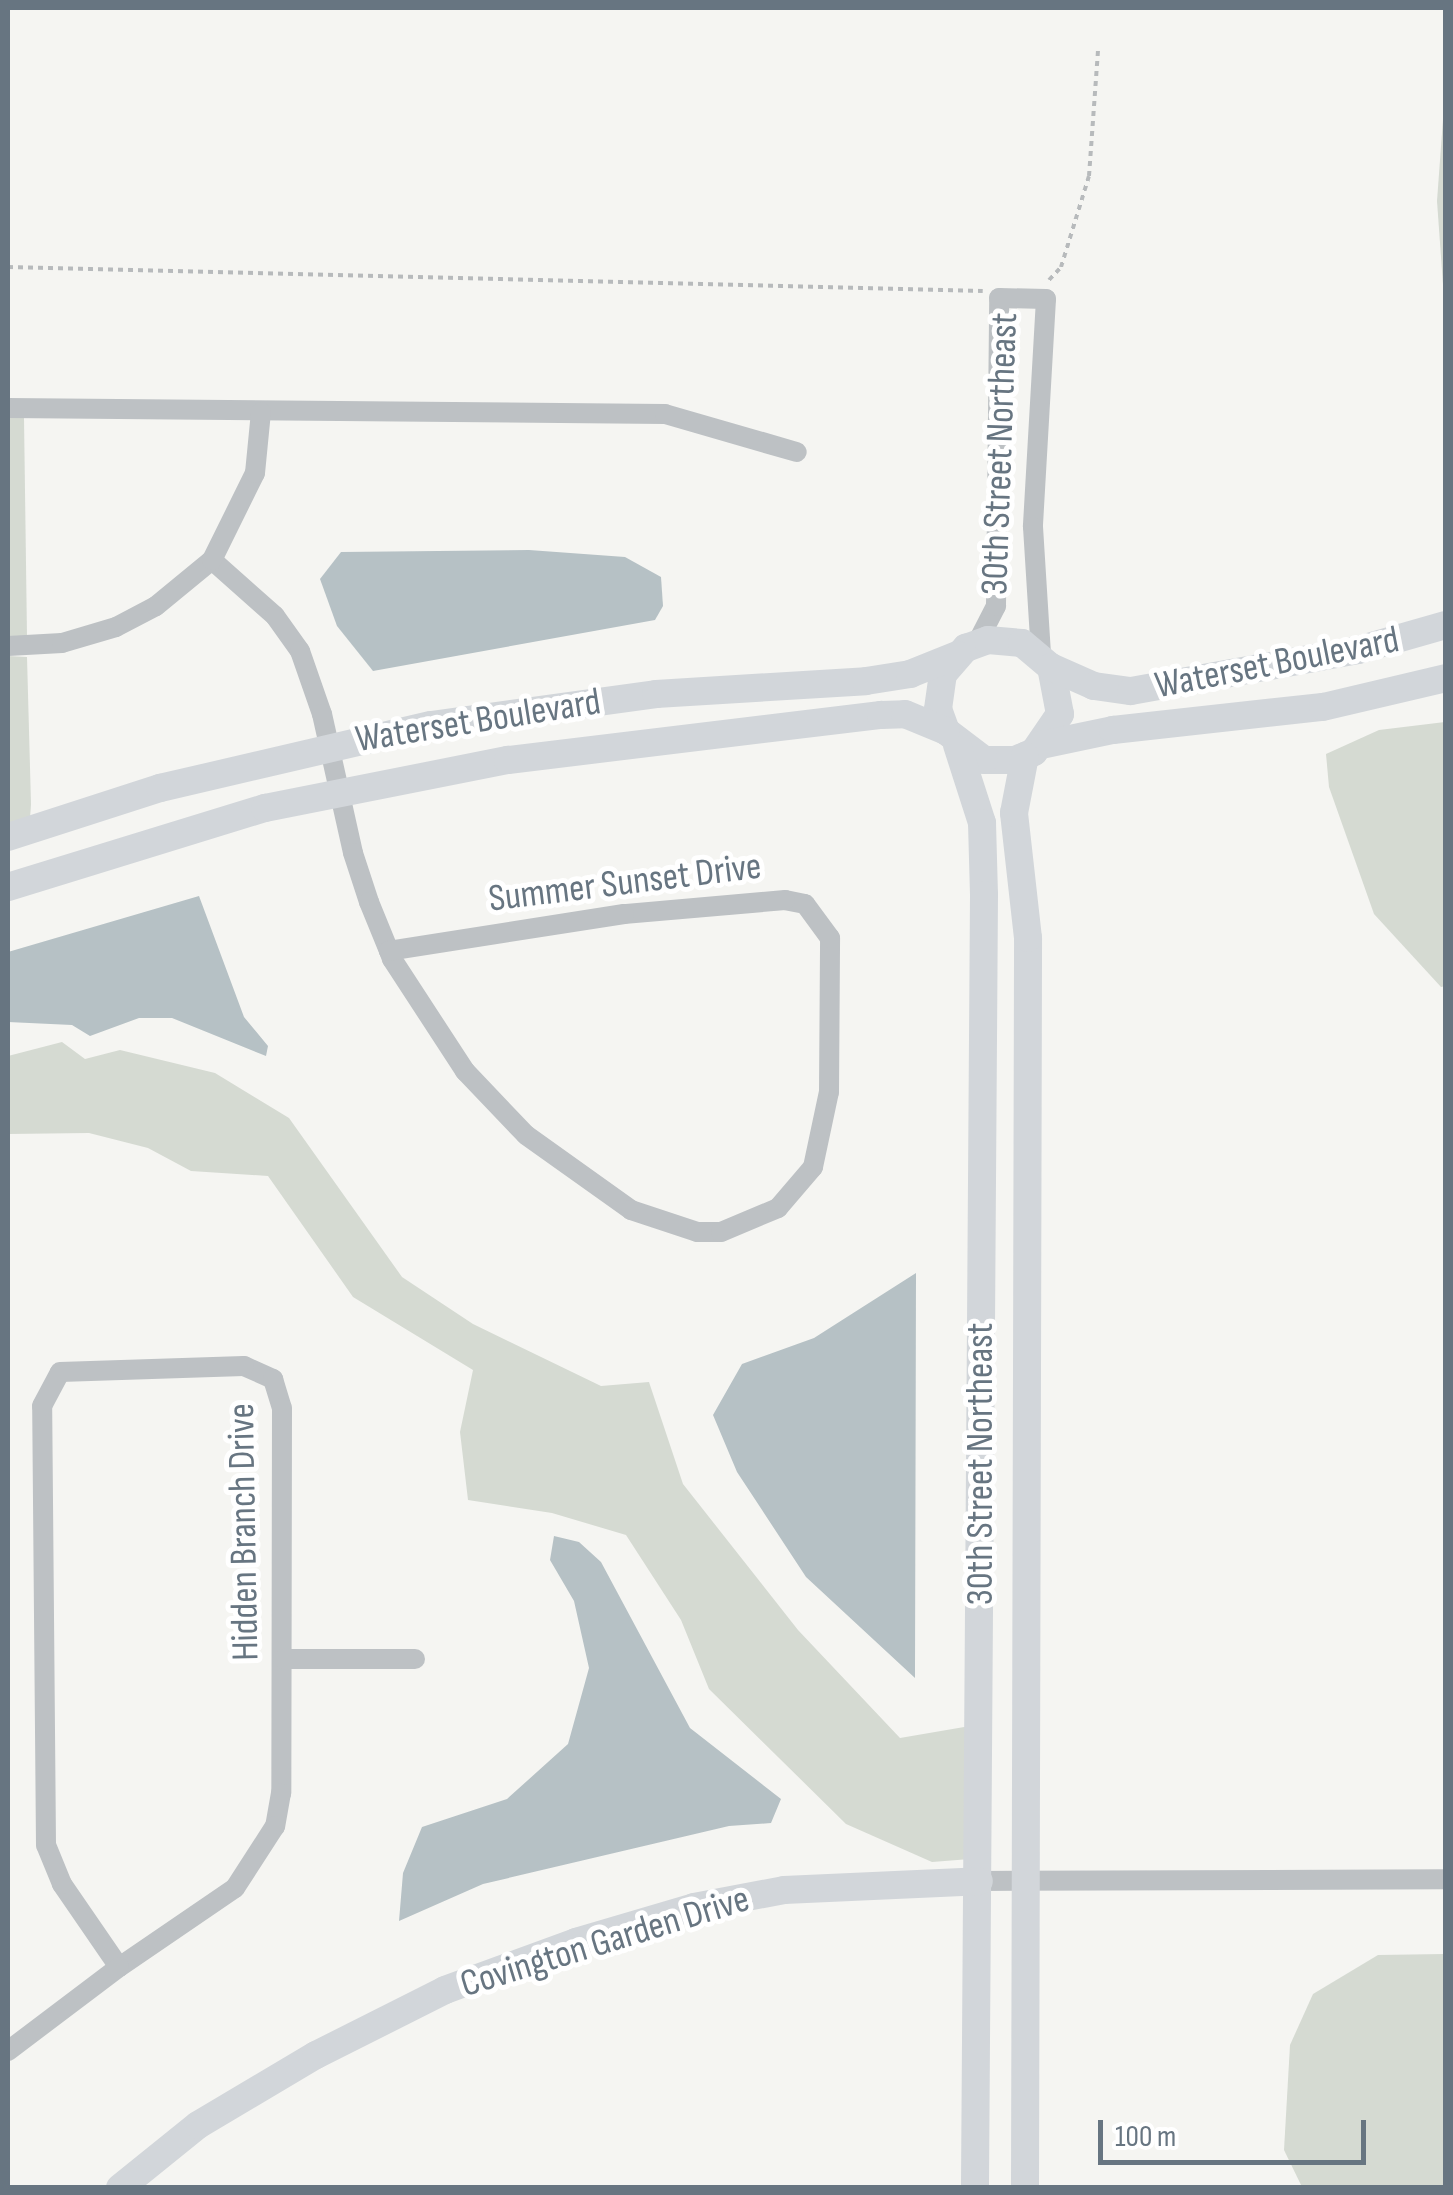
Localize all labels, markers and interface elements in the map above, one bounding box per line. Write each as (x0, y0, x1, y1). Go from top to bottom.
street label: 30th Street Northeast (972, 312, 1028, 596)
street label: Waterset Boulevard (1151, 617, 1403, 709)
street label: Waterset Boulevard (352, 679, 604, 763)
street label: Summer Sunset Drive (486, 844, 764, 922)
street label: 30th Street Northeast (958, 1323, 1004, 1605)
street label: Hidden Branch Drive (219, 1403, 269, 1661)
street label: Covington Garden Drive (455, 1876, 755, 2008)
scale bar (1103, 2100, 1370, 2162)
text: 100 m (1115, 2119, 1176, 2155)

